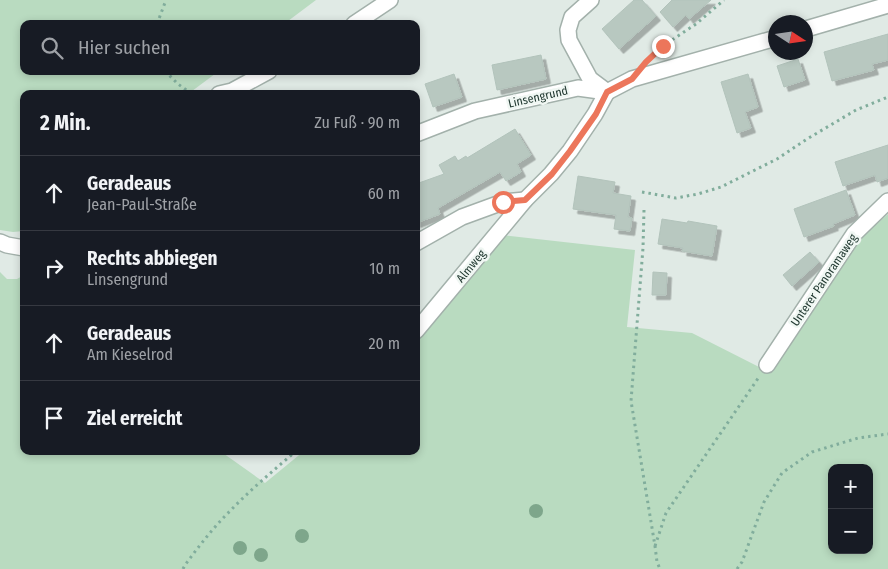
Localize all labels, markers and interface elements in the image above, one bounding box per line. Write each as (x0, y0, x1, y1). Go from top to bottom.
north arrow (768, 15, 813, 60)
search box (20, 20, 420, 75)
icon: search (38, 34, 66, 62)
route end (652, 35, 675, 58)
text: Hier suchen (78, 36, 170, 59)
street label: Linsengrund (507, 83, 569, 111)
text: 2 Min. (40, 110, 90, 136)
text: Zu Fuß · 90 m (314, 113, 400, 132)
text: Geradeaus (87, 172, 171, 195)
icon: ahead (40, 179, 68, 207)
text: 60 m (368, 184, 400, 203)
route start (492, 191, 515, 214)
text: Jean-Paul-Straße (87, 195, 197, 214)
street label: Unterer Panoramaweg (788, 231, 860, 329)
text: Rechts abbiegen (87, 247, 217, 270)
street label: Almweg (453, 247, 489, 285)
icon: right (40, 254, 68, 282)
text: 10 m (369, 259, 400, 278)
text: Linsengrund (87, 270, 168, 289)
text: Geradeaus (87, 322, 171, 345)
icon: ahead (40, 329, 68, 357)
text: 20 m (369, 334, 400, 353)
text: Am Kieselrod (87, 345, 173, 364)
icon: arrive (40, 404, 68, 432)
text: Ziel erreicht (87, 407, 183, 430)
map controls (828, 464, 873, 554)
button: + (828, 464, 873, 509)
button: − (828, 509, 873, 554)

